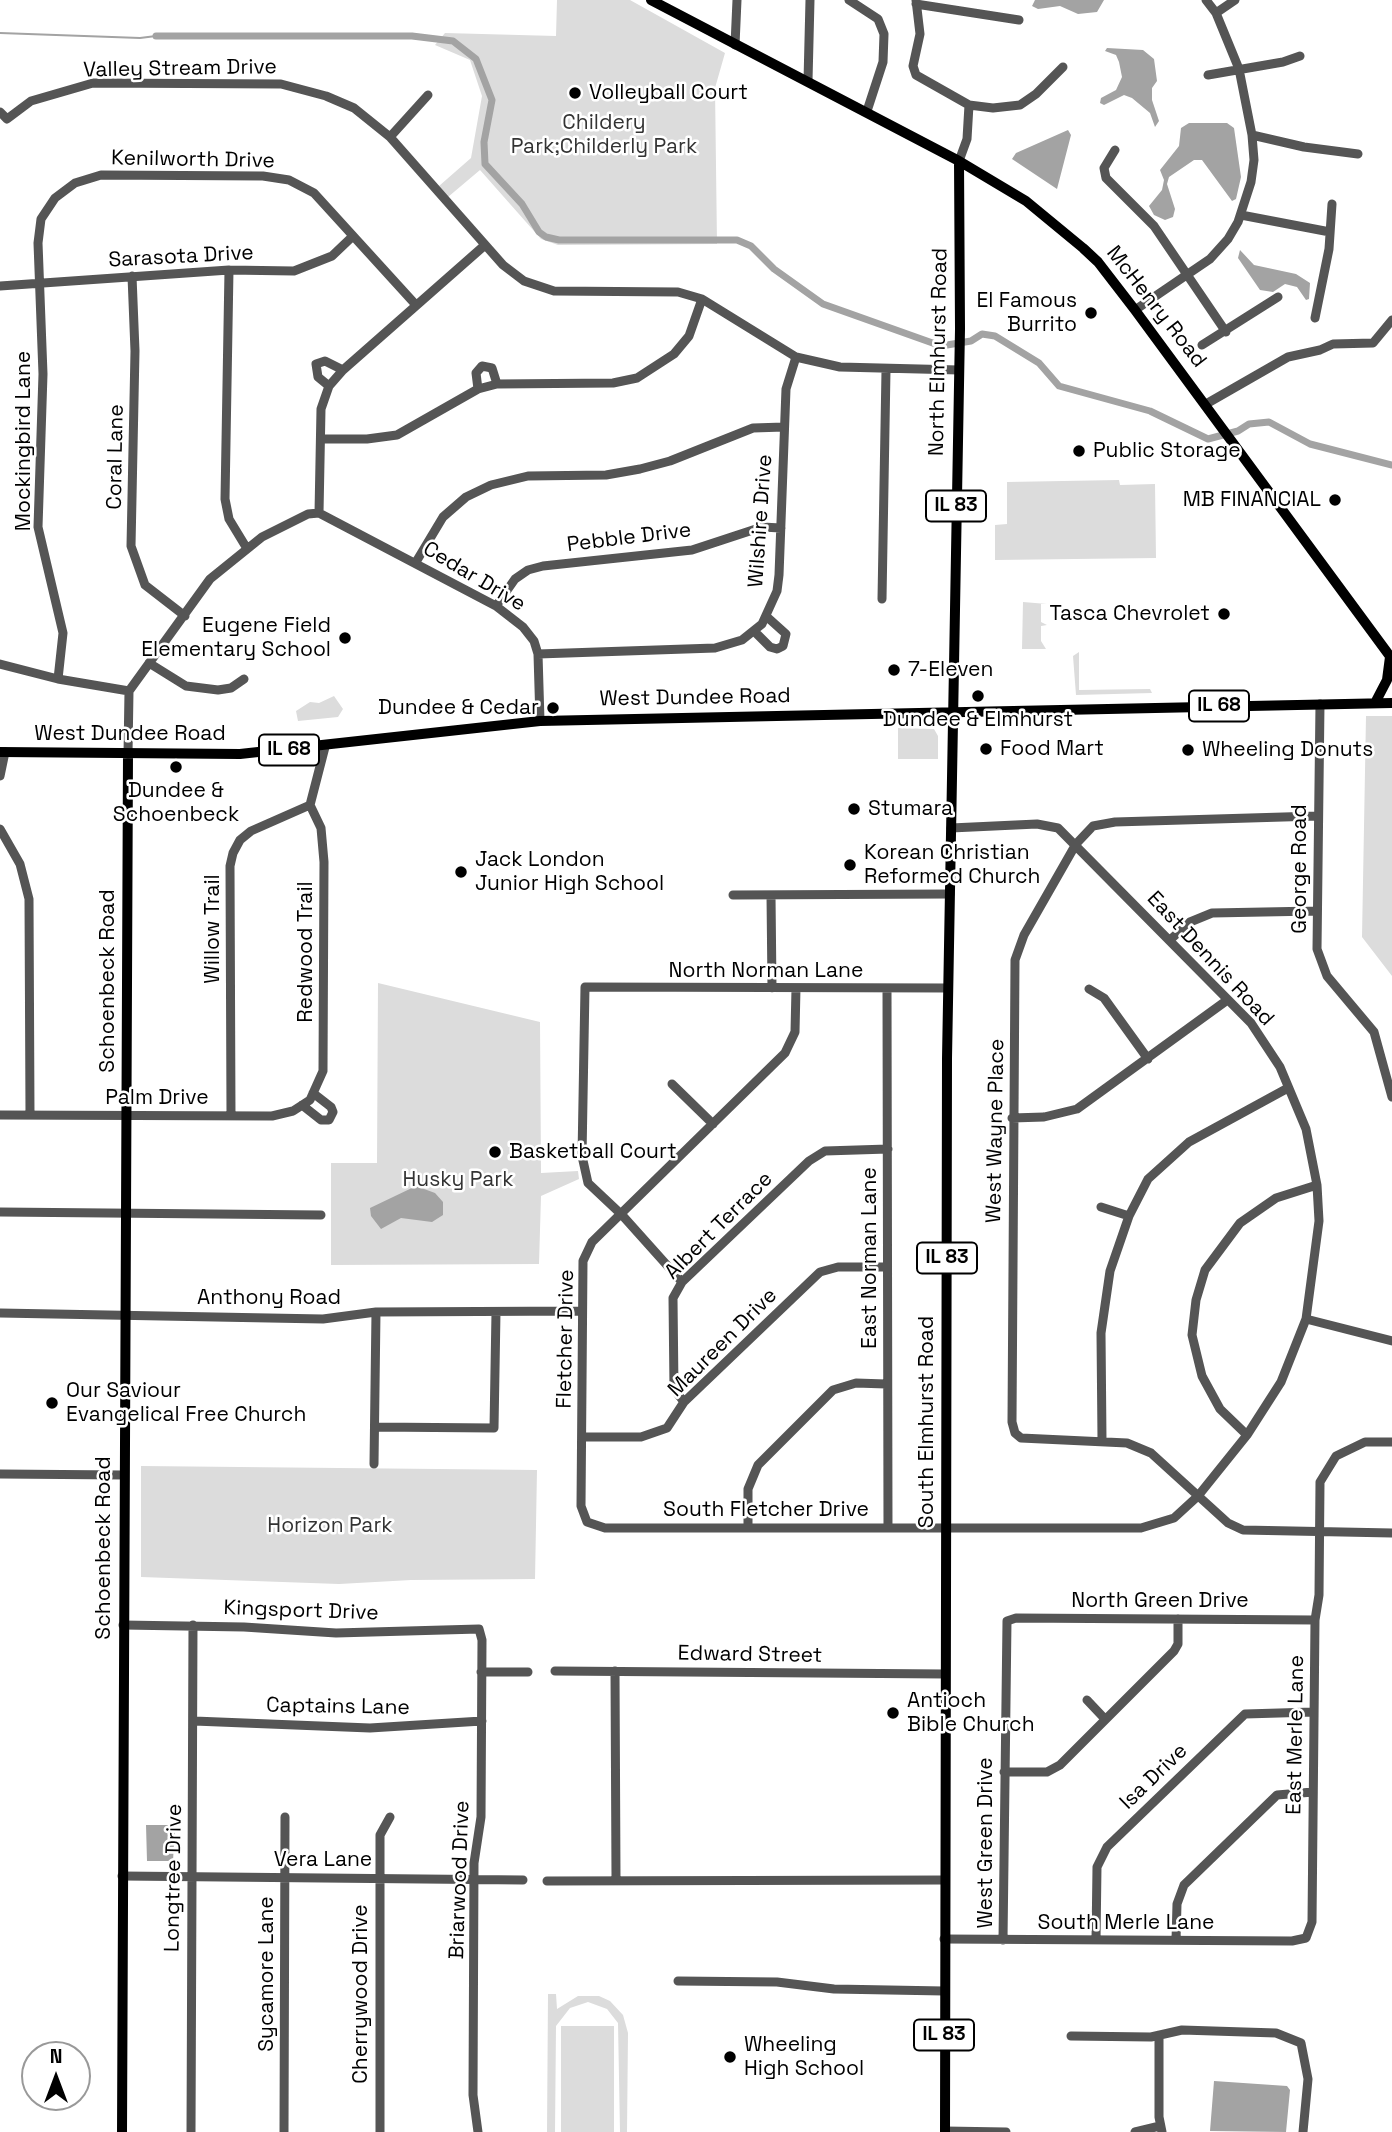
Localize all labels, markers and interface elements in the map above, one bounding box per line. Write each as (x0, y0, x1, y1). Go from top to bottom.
street label: Valley Stream Drive (83, 55, 277, 83)
place label: Volleyball Court (589, 80, 748, 106)
marker: Volleyball Court (567, 85, 583, 101)
park label: Childery Park;Childerly Park (511, 110, 697, 160)
street label: Kenilworth Drive (111, 146, 275, 174)
street label: Sarasota Drive (108, 241, 254, 273)
street label: McHenry Road (1101, 241, 1211, 373)
street label: North Elmhurst Road (925, 248, 953, 456)
place label: El Famous Burrito (976, 288, 1077, 338)
marker: El Famous Burrito (1083, 305, 1099, 321)
street label: Mockingbird Lane (11, 351, 37, 531)
street label: Coral Lane (102, 404, 130, 510)
place label: Public Storage (1093, 438, 1241, 464)
marker: Public Storage (1071, 443, 1087, 459)
street label: Wilshire Drive (744, 454, 778, 588)
place label: MB FINANCIAL (1183, 487, 1321, 513)
road number: IL 83 (926, 491, 986, 522)
marker: MB FINANCIAL (1327, 492, 1343, 508)
street label: Pebble Drive (565, 518, 693, 558)
street label: Cedar Drive (418, 537, 530, 617)
place label: Tasca Chevrolet (1049, 601, 1210, 627)
marker: Tasca Chevrolet (1216, 606, 1232, 622)
place label: Eugene Field Elementary School (141, 613, 331, 663)
marker: Eugene Field Elementary School (337, 630, 353, 646)
place label: 7-Eleven (908, 657, 993, 683)
marker: 7-Eleven (886, 662, 902, 678)
street label: West Dundee Road (599, 684, 791, 712)
marker: Dundee & Elmhurst (970, 688, 986, 704)
road number: IL 68 (1189, 691, 1249, 722)
place label: Dundee & Cedar (378, 695, 539, 721)
marker: Dundee & Cedar (545, 700, 561, 716)
place label: Dundee & Elmhurst (883, 707, 1073, 733)
street label: West Dundee Road (34, 721, 226, 747)
road number: IL 68 (259, 734, 319, 765)
place label: Food Mart (1000, 736, 1104, 762)
place label: Wheeling Donuts (1202, 737, 1373, 763)
marker: Food Mart (978, 741, 994, 757)
marker: Wheeling Donuts (1180, 742, 1196, 758)
marker: Dundee & Schoenbeck (168, 759, 184, 775)
place label: Dundee & Schoenbeck (113, 778, 239, 828)
place label: Stumara (868, 796, 953, 822)
marker: Stumara (846, 801, 862, 817)
street label: George Road (1287, 804, 1313, 934)
place label: Korean Christian Reformed Church (864, 840, 1040, 890)
place label: Jack London Junior High School (475, 847, 664, 897)
marker: Korean Christian Reformed Church (842, 857, 858, 873)
marker: Jack London Junior High School (453, 864, 469, 880)
street label: Willow Trail (200, 874, 226, 984)
street label: Redwood Trail (293, 881, 319, 1023)
street label: East Dennis Road (1141, 886, 1279, 1032)
street label: Schoenbeck Road (95, 889, 121, 1073)
street label: North Norman Lane (669, 958, 863, 984)
street label: West Wayne Place (982, 1039, 1010, 1223)
street label: Palm Drive (105, 1085, 209, 1111)
place label: Basketball Court (509, 1139, 677, 1165)
marker: Basketball Court (487, 1144, 503, 1160)
park label: Husky Park (403, 1167, 513, 1193)
street label: Albert Terrace (660, 1167, 778, 1285)
street label: East Norman Lane (857, 1167, 883, 1349)
road number: IL 83 (917, 1242, 977, 1274)
street label: Fletcher Drive (552, 1269, 580, 1409)
street label: Maureen Drive (663, 1283, 783, 1403)
street label: Anthony Road (197, 1285, 341, 1311)
street label: South Elmhurst Road (914, 1316, 940, 1528)
place label: Our Saviour Evangelical Free Church (66, 1378, 306, 1428)
marker: Our Saviour Evangelical Free Church (44, 1395, 60, 1411)
street label: Schoenbeck Road (91, 1456, 117, 1640)
street label: South Fletcher Drive (663, 1497, 869, 1523)
park label: Horizon Park (267, 1513, 393, 1539)
street label: North Green Drive (1071, 1588, 1249, 1614)
street label: Kingsport Drive (223, 1596, 379, 1626)
street label: Edward Street (677, 1641, 823, 1669)
street label: East Merle Lane (1282, 1655, 1310, 1815)
place label: Antioch Bible Church (907, 1688, 1035, 1738)
street label: Captains Lane (266, 1693, 410, 1721)
marker: Antioch Bible Church (885, 1705, 901, 1721)
street label: Isa Drive (1115, 1739, 1193, 1815)
street label: West Green Drive (973, 1757, 999, 1929)
street label: Briarwood Drive (445, 1800, 475, 1960)
street label: Longtree Drive (160, 1804, 188, 1952)
street label: Vera Lane (274, 1847, 372, 1873)
street label: Sycamore Lane (254, 1896, 280, 2052)
street label: Cherrywood Drive (348, 1904, 374, 2084)
street label: South Merle Lane (1038, 1910, 1214, 1936)
road number: IL 83 (914, 2020, 974, 2050)
place label: Wheeling High School (744, 2032, 864, 2082)
north arrow (21, 2041, 91, 2111)
text: N (50, 2044, 62, 2069)
marker: Wheeling High School (722, 2049, 738, 2065)

